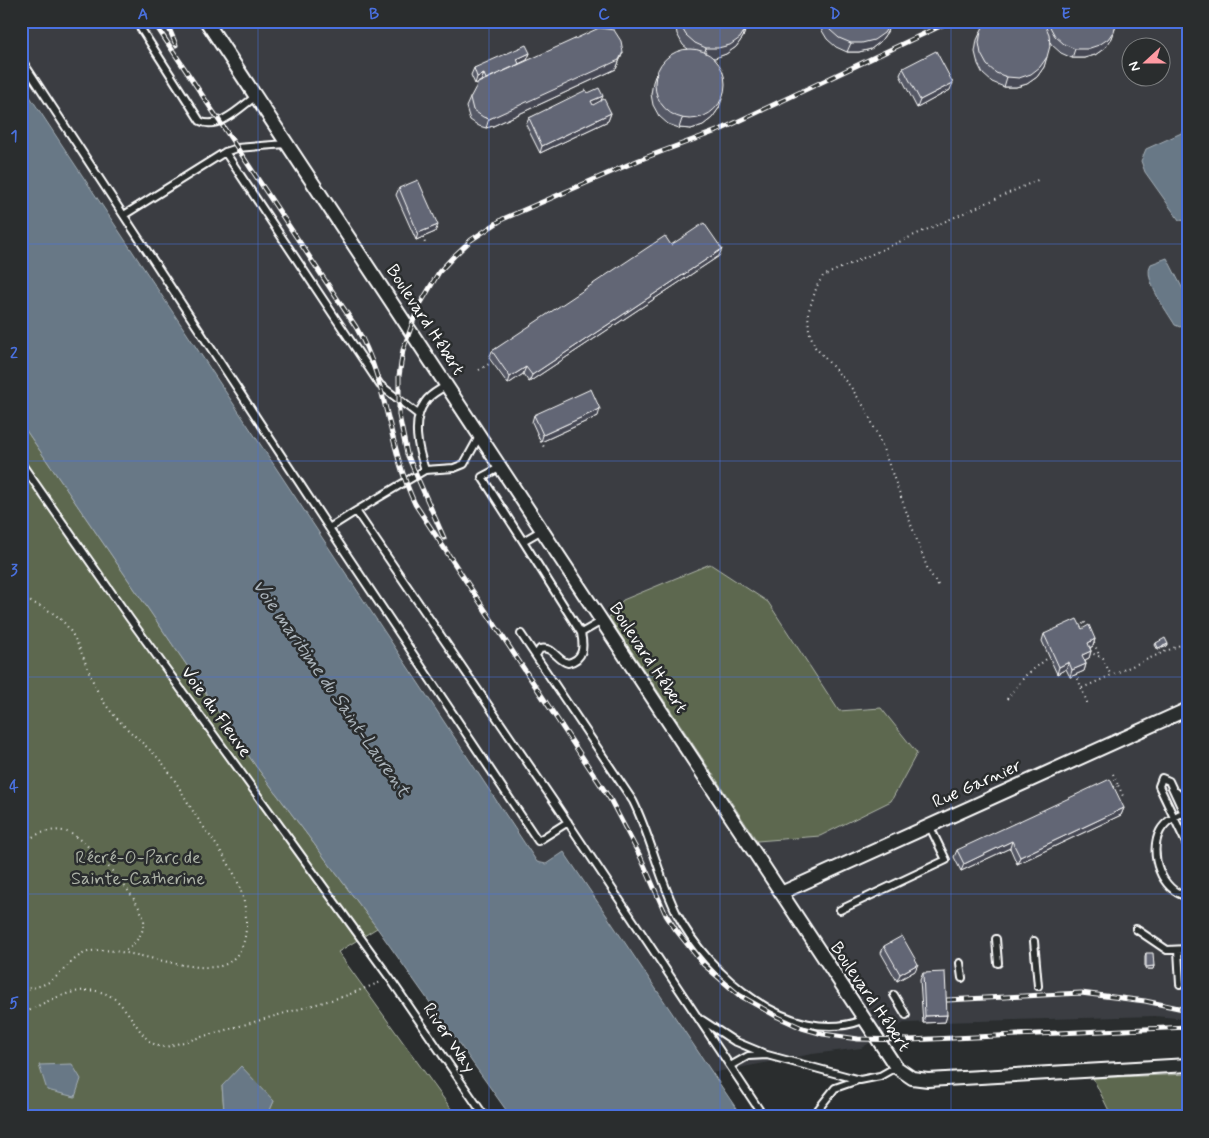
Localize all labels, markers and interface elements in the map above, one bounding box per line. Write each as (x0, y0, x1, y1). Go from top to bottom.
text: A (138, 4, 148, 25)
text: B (369, 4, 379, 25)
text: C (598, 4, 610, 25)
text: D (829, 4, 841, 25)
text: E (1061, 4, 1071, 25)
north arrow (1122, 38, 1172, 88)
text: N (1125, 59, 1145, 74)
text: 1 (10, 126, 18, 147)
street label: Boulevard Hébert (380, 260, 470, 380)
text: 2 (10, 343, 18, 364)
text: 3 (10, 560, 18, 581)
water label: Voie maritime du Saint-Laurent (246, 574, 416, 802)
street label: Boulevard Hébert (603, 598, 693, 718)
street label: Voie du Fleuve (175, 662, 257, 762)
street label: Rue Garnier (929, 754, 1026, 814)
text: 4 (9, 776, 19, 797)
park label: Récré-O-Parc de Sainte-Catherine (71, 846, 205, 891)
street label: Boulevard Hébert (824, 937, 916, 1057)
text: 5 (9, 993, 19, 1014)
street label: River Way (417, 998, 481, 1078)

